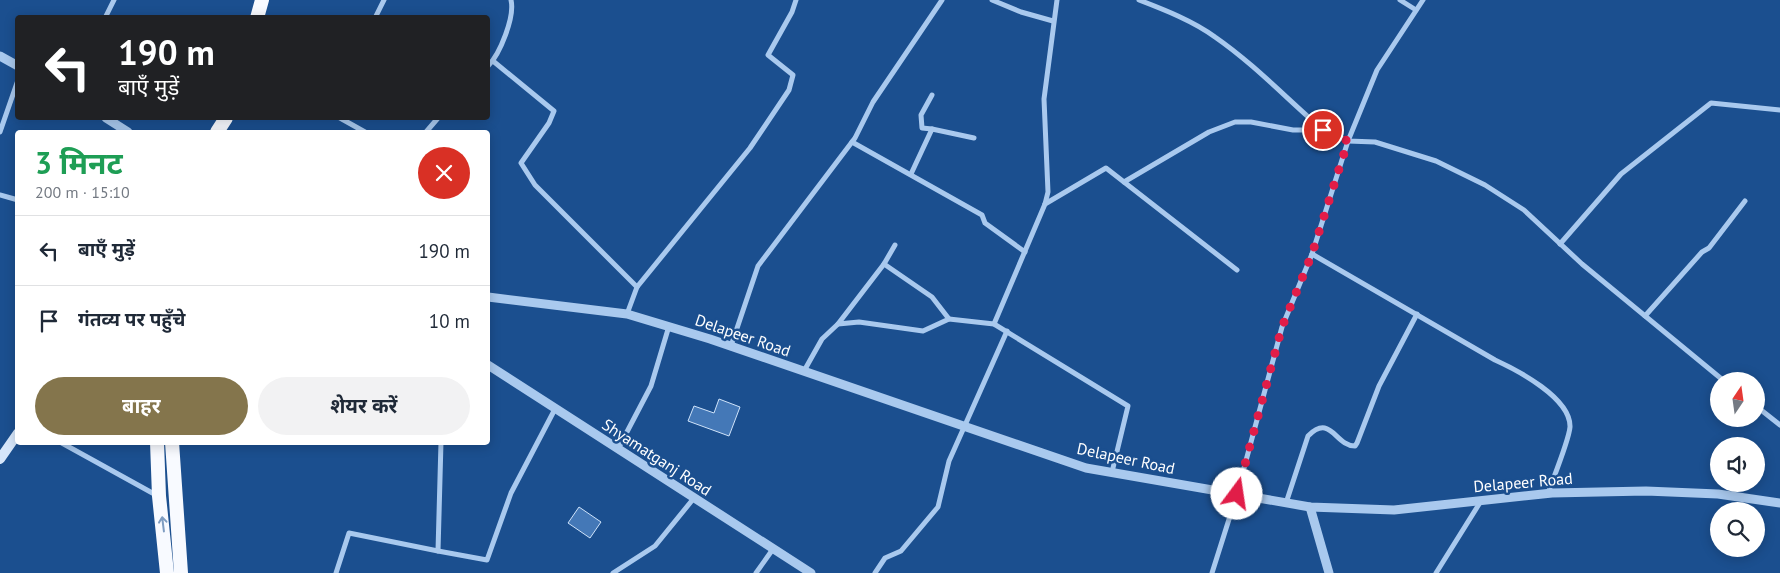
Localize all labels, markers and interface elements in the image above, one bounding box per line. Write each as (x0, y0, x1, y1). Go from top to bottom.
text: 190 m (118, 29, 215, 75)
icon: left (35, 35, 100, 100)
text: बाएँ मुड़ें (118, 73, 179, 101)
pin (1302, 109, 1344, 151)
icon: arrive (1309, 116, 1337, 144)
text: 3 मिनट (35, 143, 123, 182)
button: close (418, 147, 470, 199)
text: 200 m · 15:10 (35, 182, 130, 202)
icon: left (35, 237, 63, 265)
text: बाएँ मुड़ें (78, 237, 135, 261)
text: 190 m (418, 239, 470, 263)
icon: arrive (35, 307, 63, 335)
text: गंतव्य पर पहुँचे (78, 307, 185, 331)
text: 10 m (429, 309, 470, 333)
street label: Delapeer Road (693, 309, 793, 361)
north arrow (1710, 372, 1765, 428)
map controls (1710, 372, 1765, 557)
button: बाहर (35, 377, 248, 435)
button: शेयर करें (258, 377, 470, 435)
street label: Shyamatganj Road (599, 414, 715, 500)
button: sound (1710, 437, 1765, 492)
street label: Delapeer Road (1075, 438, 1177, 478)
position arrow (1210, 467, 1262, 519)
street label: Delapeer Road (1473, 468, 1573, 496)
button: search (1710, 502, 1765, 557)
one-way arrow (157, 517, 167, 533)

